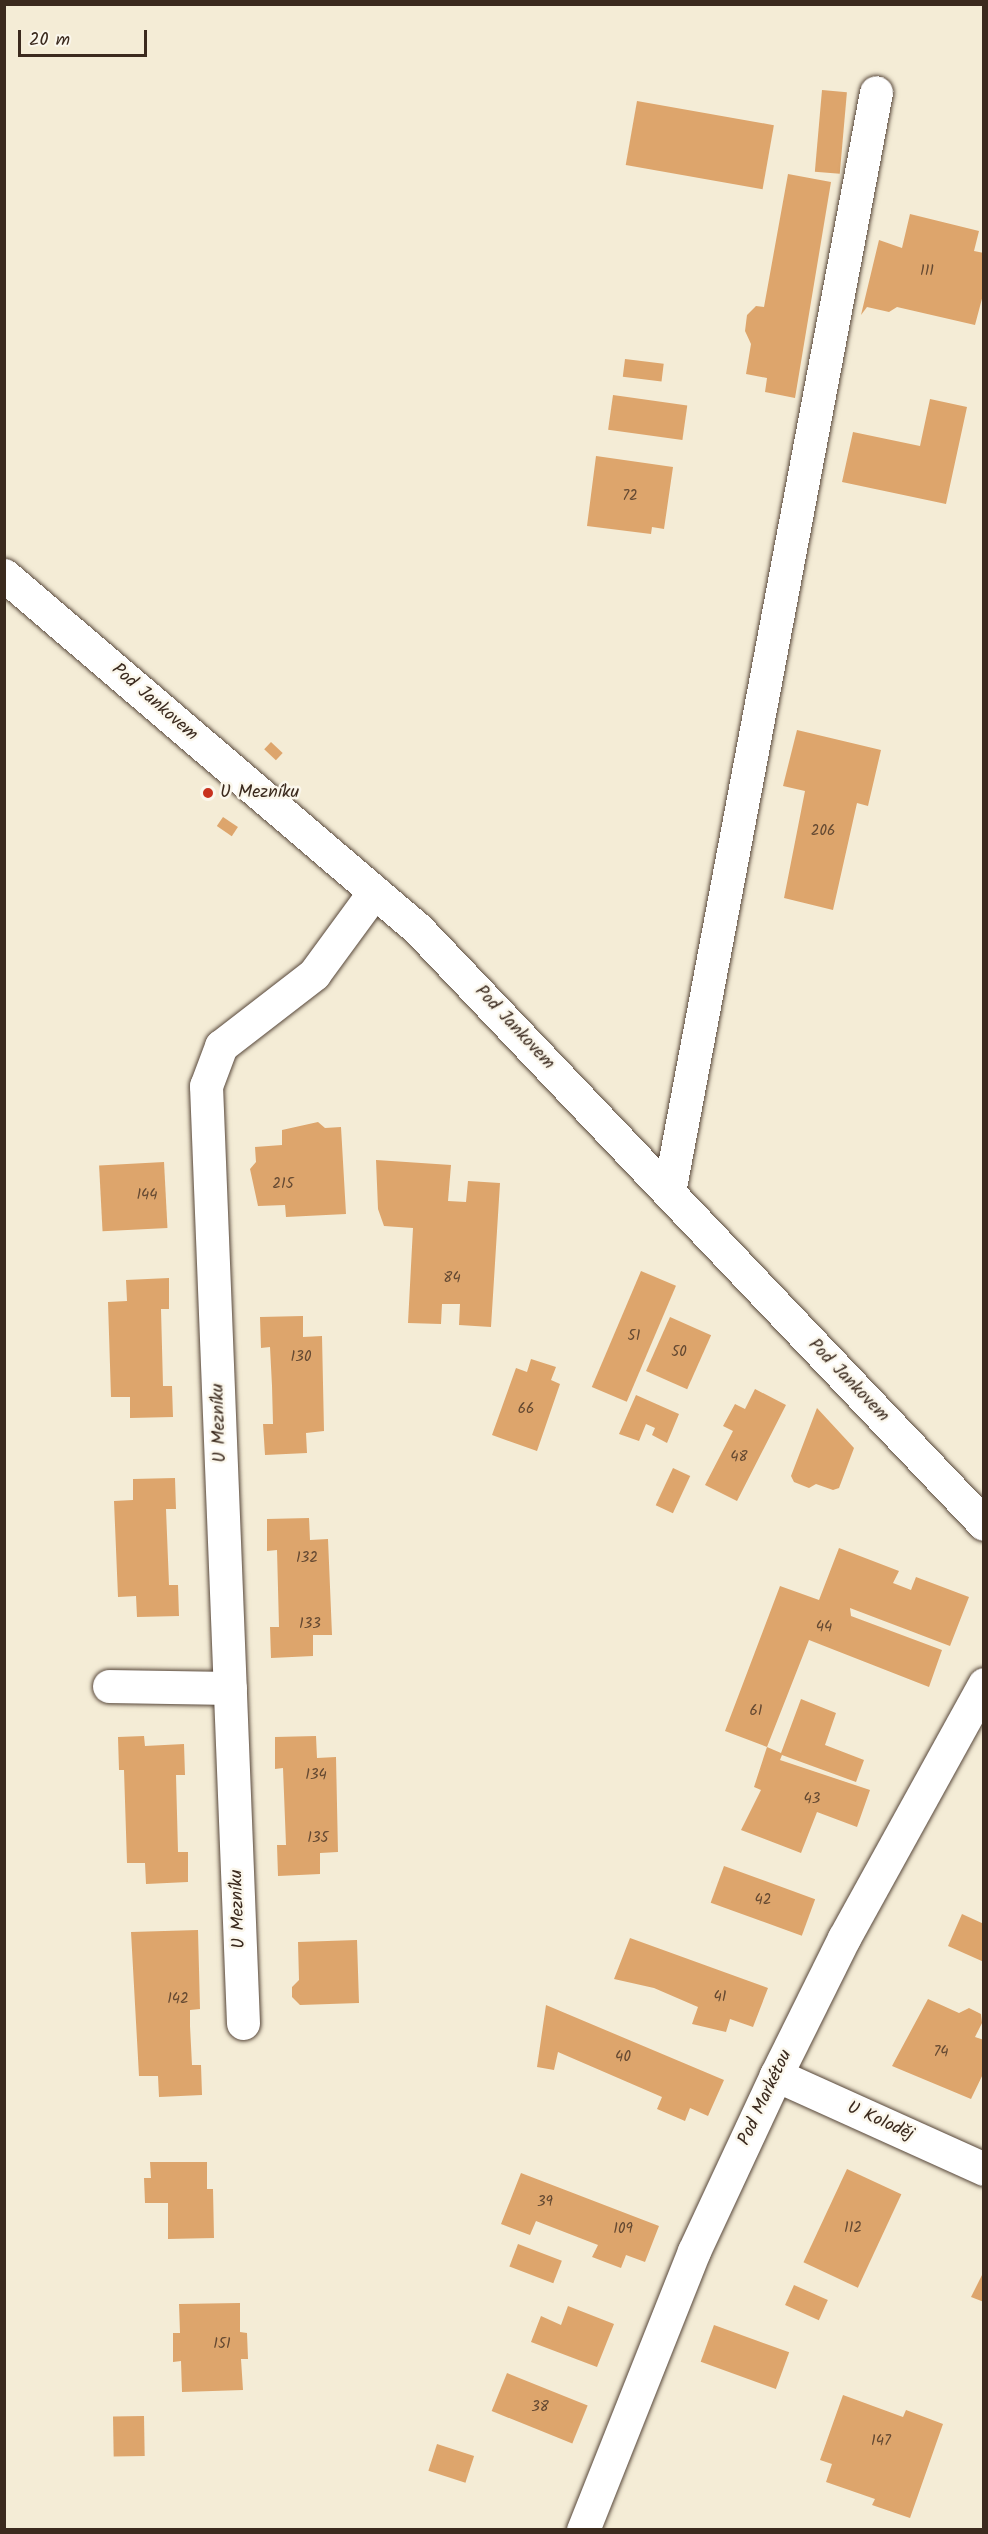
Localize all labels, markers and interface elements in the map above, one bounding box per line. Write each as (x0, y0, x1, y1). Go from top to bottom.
scale bar (21, 18, 150, 56)
text: 20 m (29, 26, 70, 55)
house number: 111 (920, 263, 934, 281)
house number: 72 (622, 488, 638, 506)
street label: Pod Jankovem (106, 660, 202, 746)
place label: U Mezníku (220, 782, 299, 804)
marker: U Mezníku (201, 786, 215, 800)
house number: 206 (811, 823, 835, 841)
street label: Pod Jankovem (470, 981, 558, 1075)
house number: 215 (272, 1176, 294, 1194)
house number: 144 (136, 1187, 158, 1205)
house number: 84 (443, 1270, 461, 1288)
house number: 51 (628, 1328, 640, 1346)
street label: Pod Jankovem (803, 1335, 893, 1427)
house number: 50 (671, 1344, 687, 1362)
house number: 130 (291, 1349, 311, 1367)
street label: U Mezníku (208, 1383, 232, 1463)
house number: 66 (518, 1401, 534, 1419)
house number: 48 (730, 1449, 748, 1467)
house number: 132 (296, 1550, 318, 1568)
house number: 133 (299, 1616, 321, 1634)
house number: 44 (816, 1619, 832, 1637)
house number: 61 (749, 1703, 763, 1721)
house number: 134 (305, 1767, 327, 1785)
house number: 43 (804, 1791, 820, 1809)
house number: 135 (307, 1830, 329, 1848)
street label: U Mezníku (227, 1869, 251, 1949)
house number: 42 (755, 1892, 771, 1910)
house number: 41 (714, 1989, 726, 2007)
house number: 142 (167, 1991, 189, 2009)
house number: 74 (933, 2044, 949, 2062)
street label: Pod Markétou (734, 2047, 798, 2149)
house number: 40 (615, 2049, 631, 2067)
street label: U Koloděj (843, 2098, 917, 2146)
house number: 39 (537, 2194, 553, 2212)
house number: 112 (844, 2220, 862, 2238)
house number: 109 (613, 2221, 633, 2239)
house number: 151 (213, 2336, 231, 2354)
house number: 38 (531, 2399, 549, 2417)
house number: 147 (871, 2433, 891, 2451)

